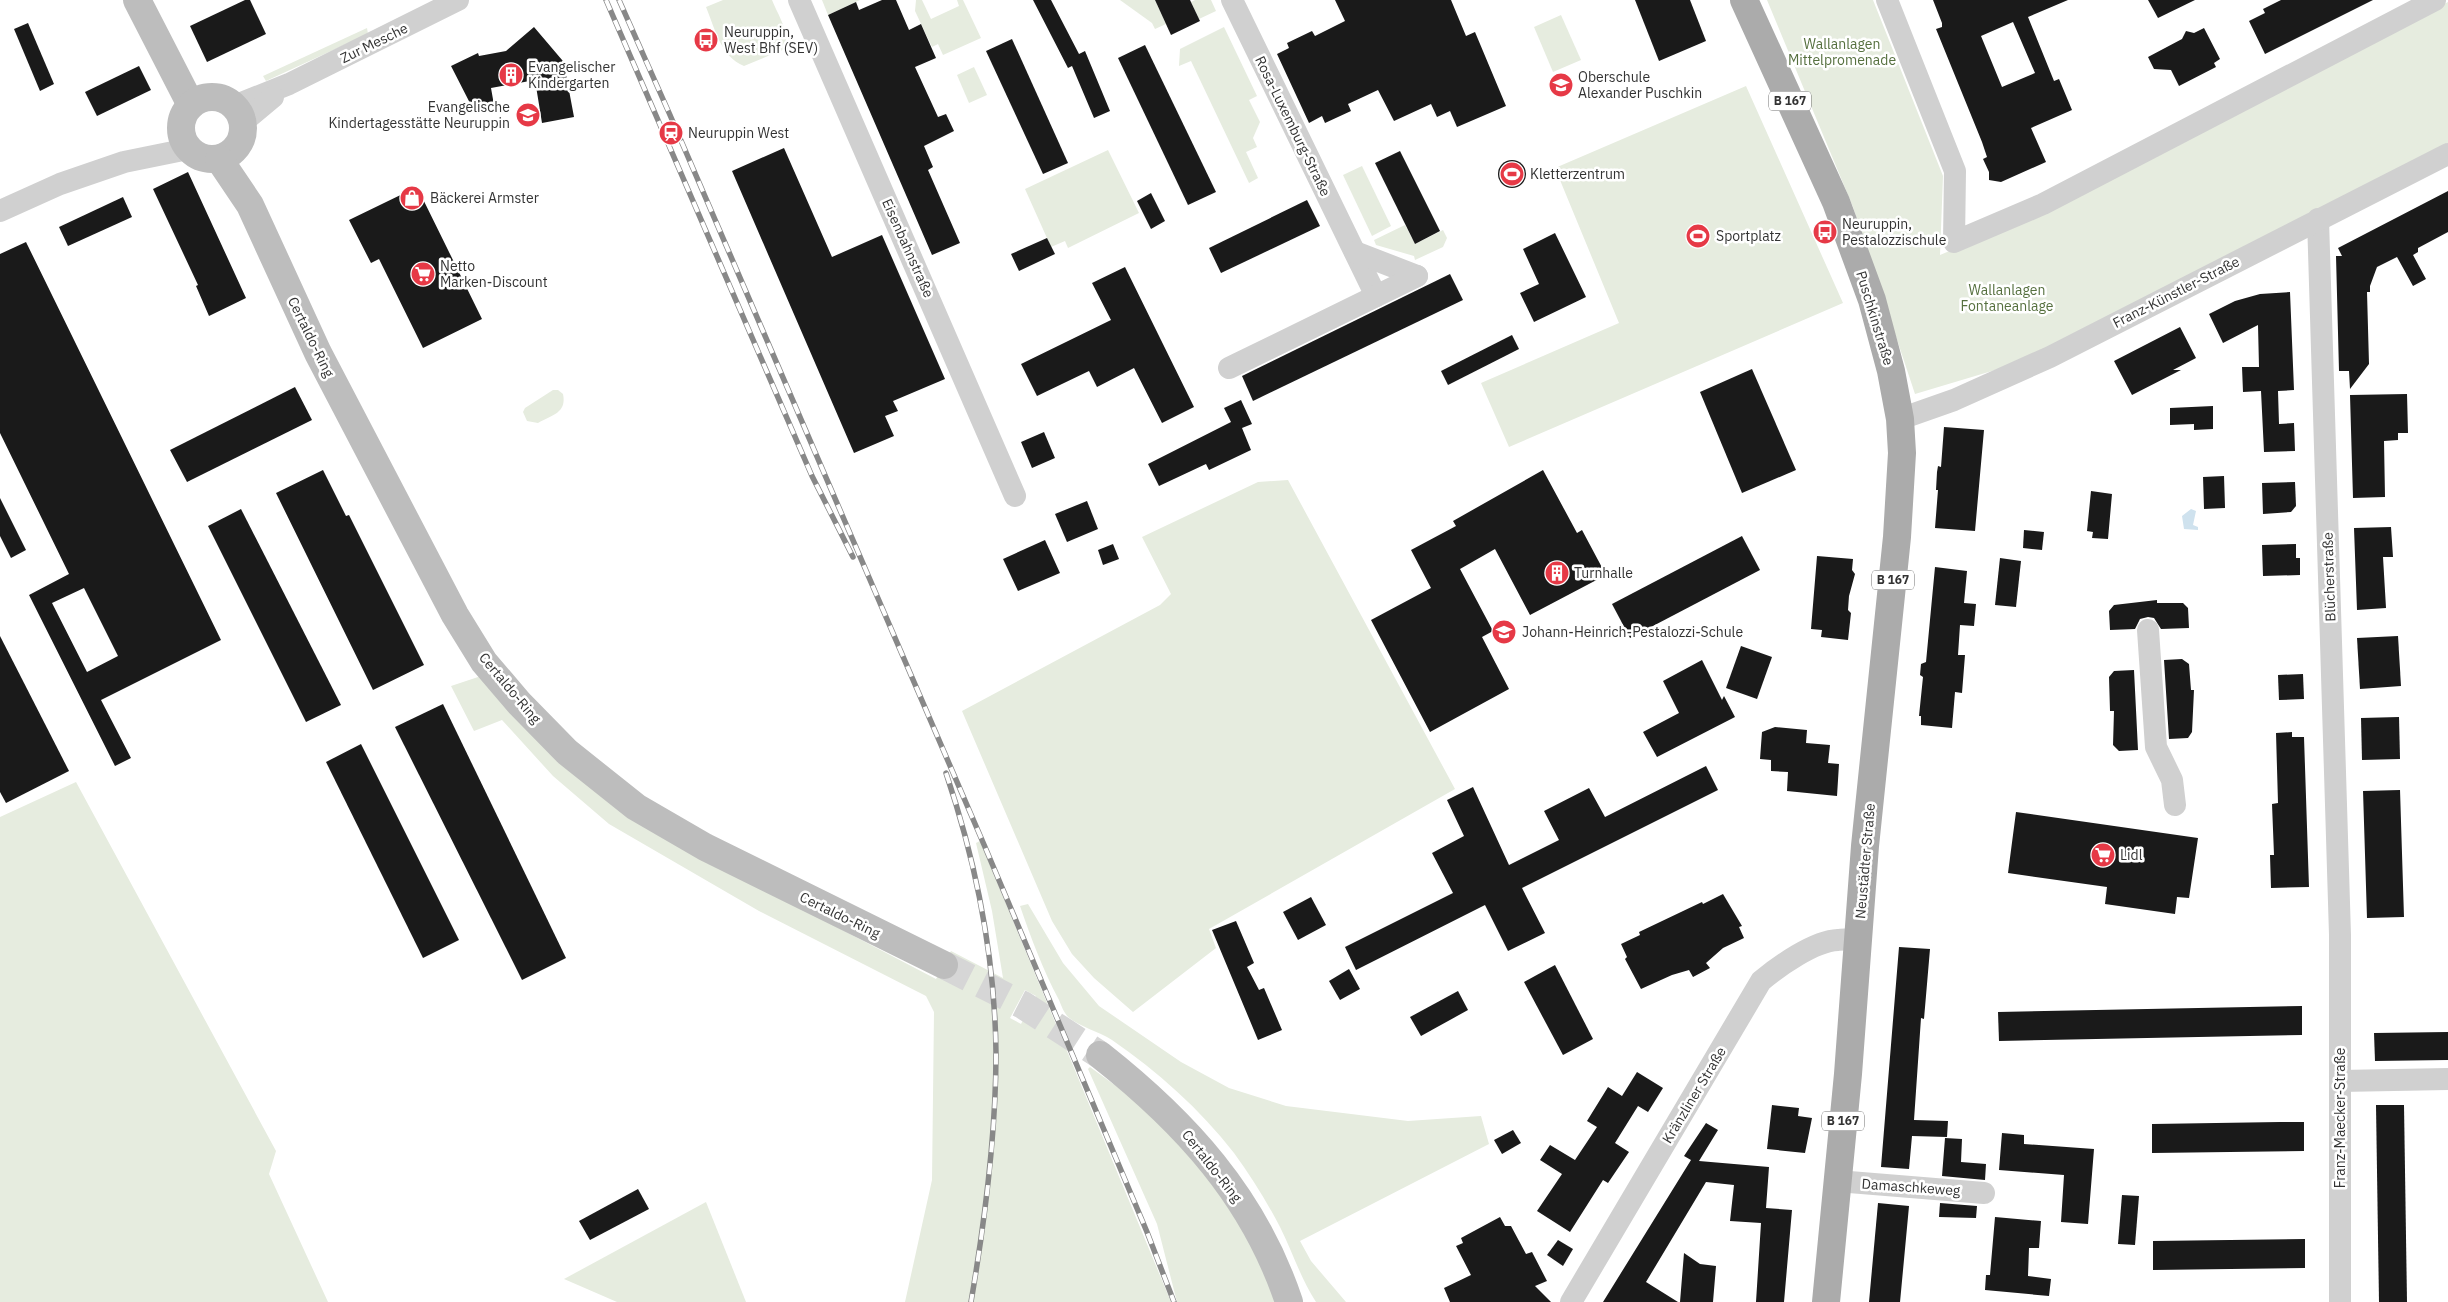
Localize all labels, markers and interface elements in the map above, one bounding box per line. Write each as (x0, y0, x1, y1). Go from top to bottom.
street label: Zur Mesche (337, 19, 411, 67)
place label: Neuruppin, West Bhf (SEV) (724, 23, 818, 57)
bus stop icon: Neuruppin, West Bhf (SEV) (693, 27, 719, 53)
park label: Wallanlagen Mittelpromenade (1788, 35, 1896, 69)
street label: Rosa-Luxemburg-Straße (1251, 53, 1335, 199)
place label: Evangelischer Kindergarten (528, 58, 615, 92)
building icon: Evangelischer Kindergarten (498, 62, 524, 88)
place label: Oberschule Alexander Puschkin (1578, 68, 1702, 102)
school or university icon: Oberschule Alexander Puschkin (1548, 72, 1574, 98)
road number: B 167 (1769, 92, 1811, 110)
place label: Evangelische Kindertagesstätte Neuruppin (328, 98, 510, 132)
school or university icon: Evangelische Kindertagesstätte Neuruppin (515, 102, 541, 128)
station icon: Neuruppin West (658, 120, 684, 146)
place label: Neuruppin West (688, 124, 789, 142)
sports icon: Kletterzentrum (1499, 161, 1525, 187)
place label: Kletterzentrum (1530, 165, 1625, 183)
shop icon: Bäckerei Armster (399, 185, 425, 211)
place label: Bäckerei Armster (430, 189, 539, 207)
street label: Eisenbahnstraße (878, 196, 938, 301)
place label: Neuruppin, Pestalozzischule (1842, 215, 1947, 249)
bus stop icon: Neuruppin, Pestalozzischule (1812, 219, 1838, 245)
sports icon: Sportplatz (1685, 223, 1711, 249)
place label: Sportplatz (1716, 227, 1782, 245)
street label: Franz-Künstler-Straße (2110, 252, 2243, 332)
place label: Netto Marken-Discount (440, 257, 548, 291)
supermarket icon: Netto Marken-Discount (410, 261, 436, 287)
street label: Puschkinstraße (1852, 269, 1898, 368)
park label: Wallanlagen Fontaneanlage (1960, 281, 2054, 315)
street label: Certaldo-Ring (284, 294, 338, 381)
street label: Blücherstraße (2318, 532, 2340, 622)
building icon: Turnhalle (1544, 560, 1570, 586)
place label: Turnhalle (1574, 564, 1633, 582)
road number: B 167 (1872, 570, 1914, 590)
school or university icon: Johann-Heinrich-Pestalozzi-Schule (1491, 619, 1517, 645)
place label: Johann-Heinrich-Pestalozzi-Schule (1522, 623, 1743, 641)
street label: Certaldo-Ring (475, 649, 545, 728)
street label: Neustädter Straße (1851, 802, 1879, 920)
supermarket icon: Lidl (2090, 842, 2116, 868)
place label: Lidl (2120, 846, 2143, 864)
street label: Certaldo-Ring (797, 888, 884, 942)
street label: Kränzliner Straße (1658, 1043, 1730, 1147)
street label: Franz-Maecker-Straße (2331, 1047, 2349, 1188)
road number: B 167 (1822, 1112, 1864, 1130)
street label: Certaldo-Ring (1178, 1126, 1246, 1206)
street label: Damaschkeweg (1861, 1175, 1962, 1199)

